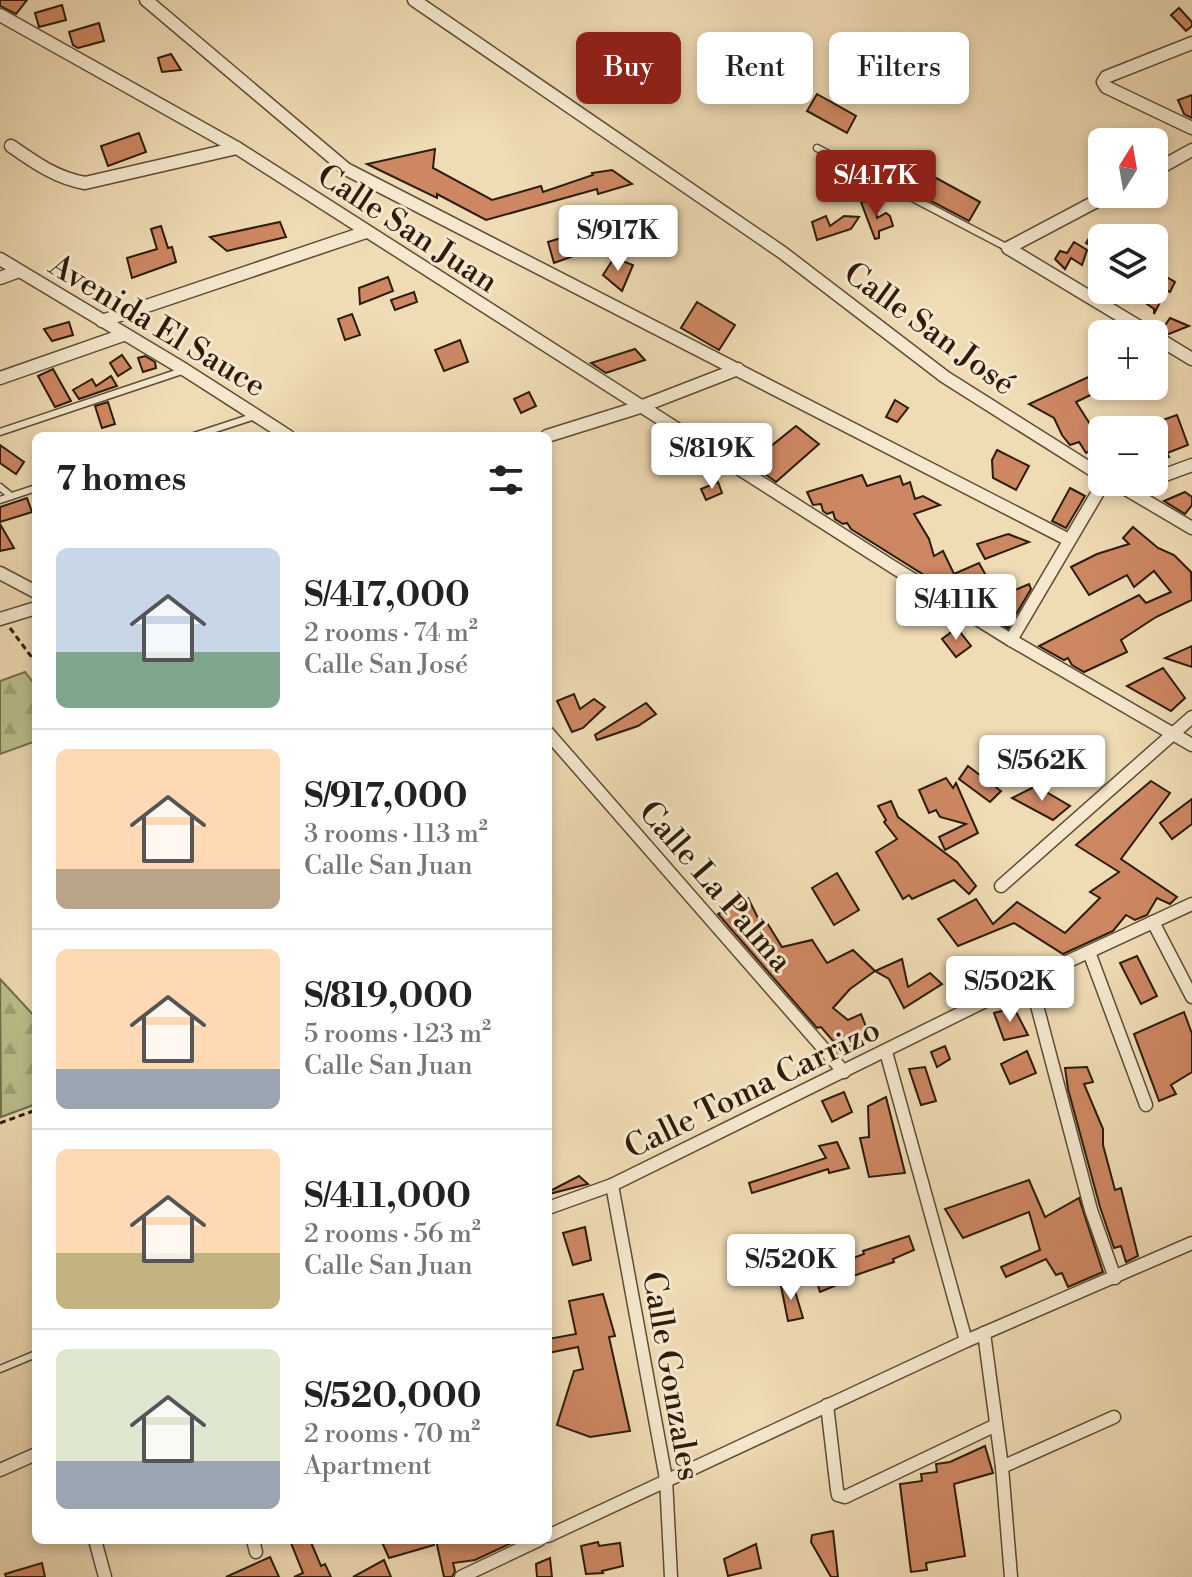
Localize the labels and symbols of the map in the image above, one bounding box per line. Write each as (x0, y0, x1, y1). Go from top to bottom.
north arrow (1088, 128, 1168, 208)
pin: S/417K (811, 150, 941, 218)
street label: Calle San Juan (310, 156, 505, 302)
pin: S/917K (553, 205, 683, 273)
street label: Avenida El Sauce (41, 245, 273, 406)
street label: Calle San José (836, 253, 1023, 404)
pin: S/819K (647, 423, 777, 491)
pin: S/411K (891, 574, 1021, 642)
pin: S/562K (977, 735, 1107, 803)
street label: Calle La Palma (630, 793, 801, 981)
pin: S/502K (945, 956, 1075, 1024)
street label: Calle Toma Carrizo (618, 1010, 887, 1168)
pin: S/520K (726, 1234, 856, 1302)
street label: Calle Gonzales (633, 1268, 709, 1484)

